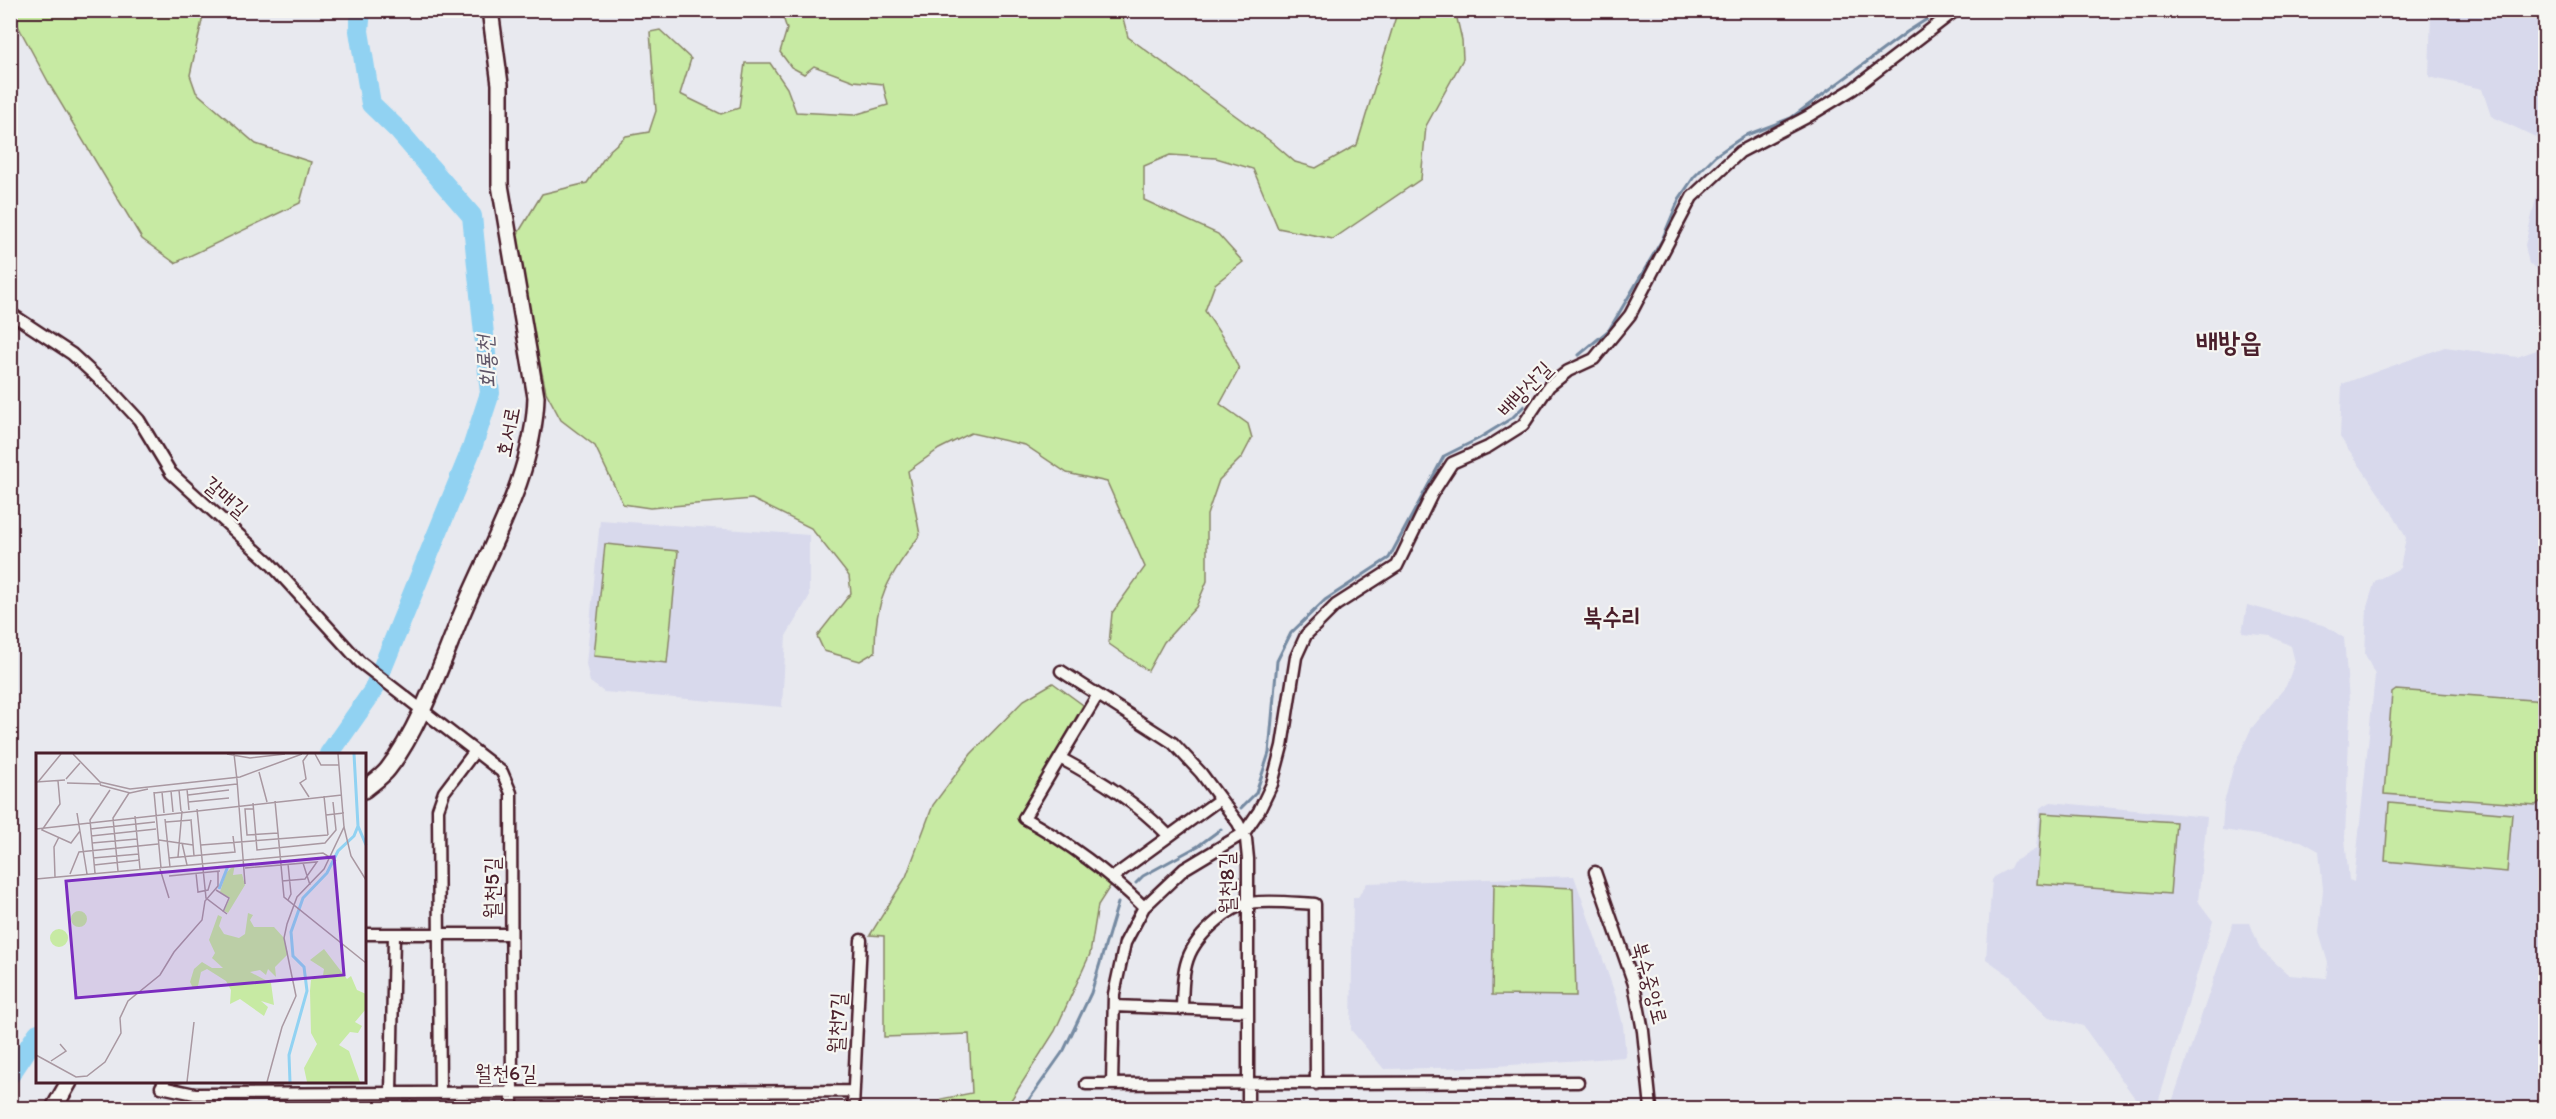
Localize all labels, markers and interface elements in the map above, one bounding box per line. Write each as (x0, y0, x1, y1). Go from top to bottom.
district label: 배방읍 (2195, 325, 2262, 358)
water label: 회룡천 (471, 332, 502, 389)
street label: 배방산길 (1492, 356, 1557, 422)
street label: 호서로 (490, 405, 525, 459)
street label: 갈매길 (199, 471, 254, 523)
district label: 북수리 (1583, 602, 1641, 631)
inset map (36, 753, 366, 1083)
street label: 월천8길 (1213, 852, 1240, 914)
street label: 월천5길 (479, 857, 504, 919)
street label: 북수중앙로 (1627, 939, 1673, 1027)
street label: 월천7길 (822, 992, 851, 1054)
street label: 월천6길 (475, 1060, 537, 1085)

